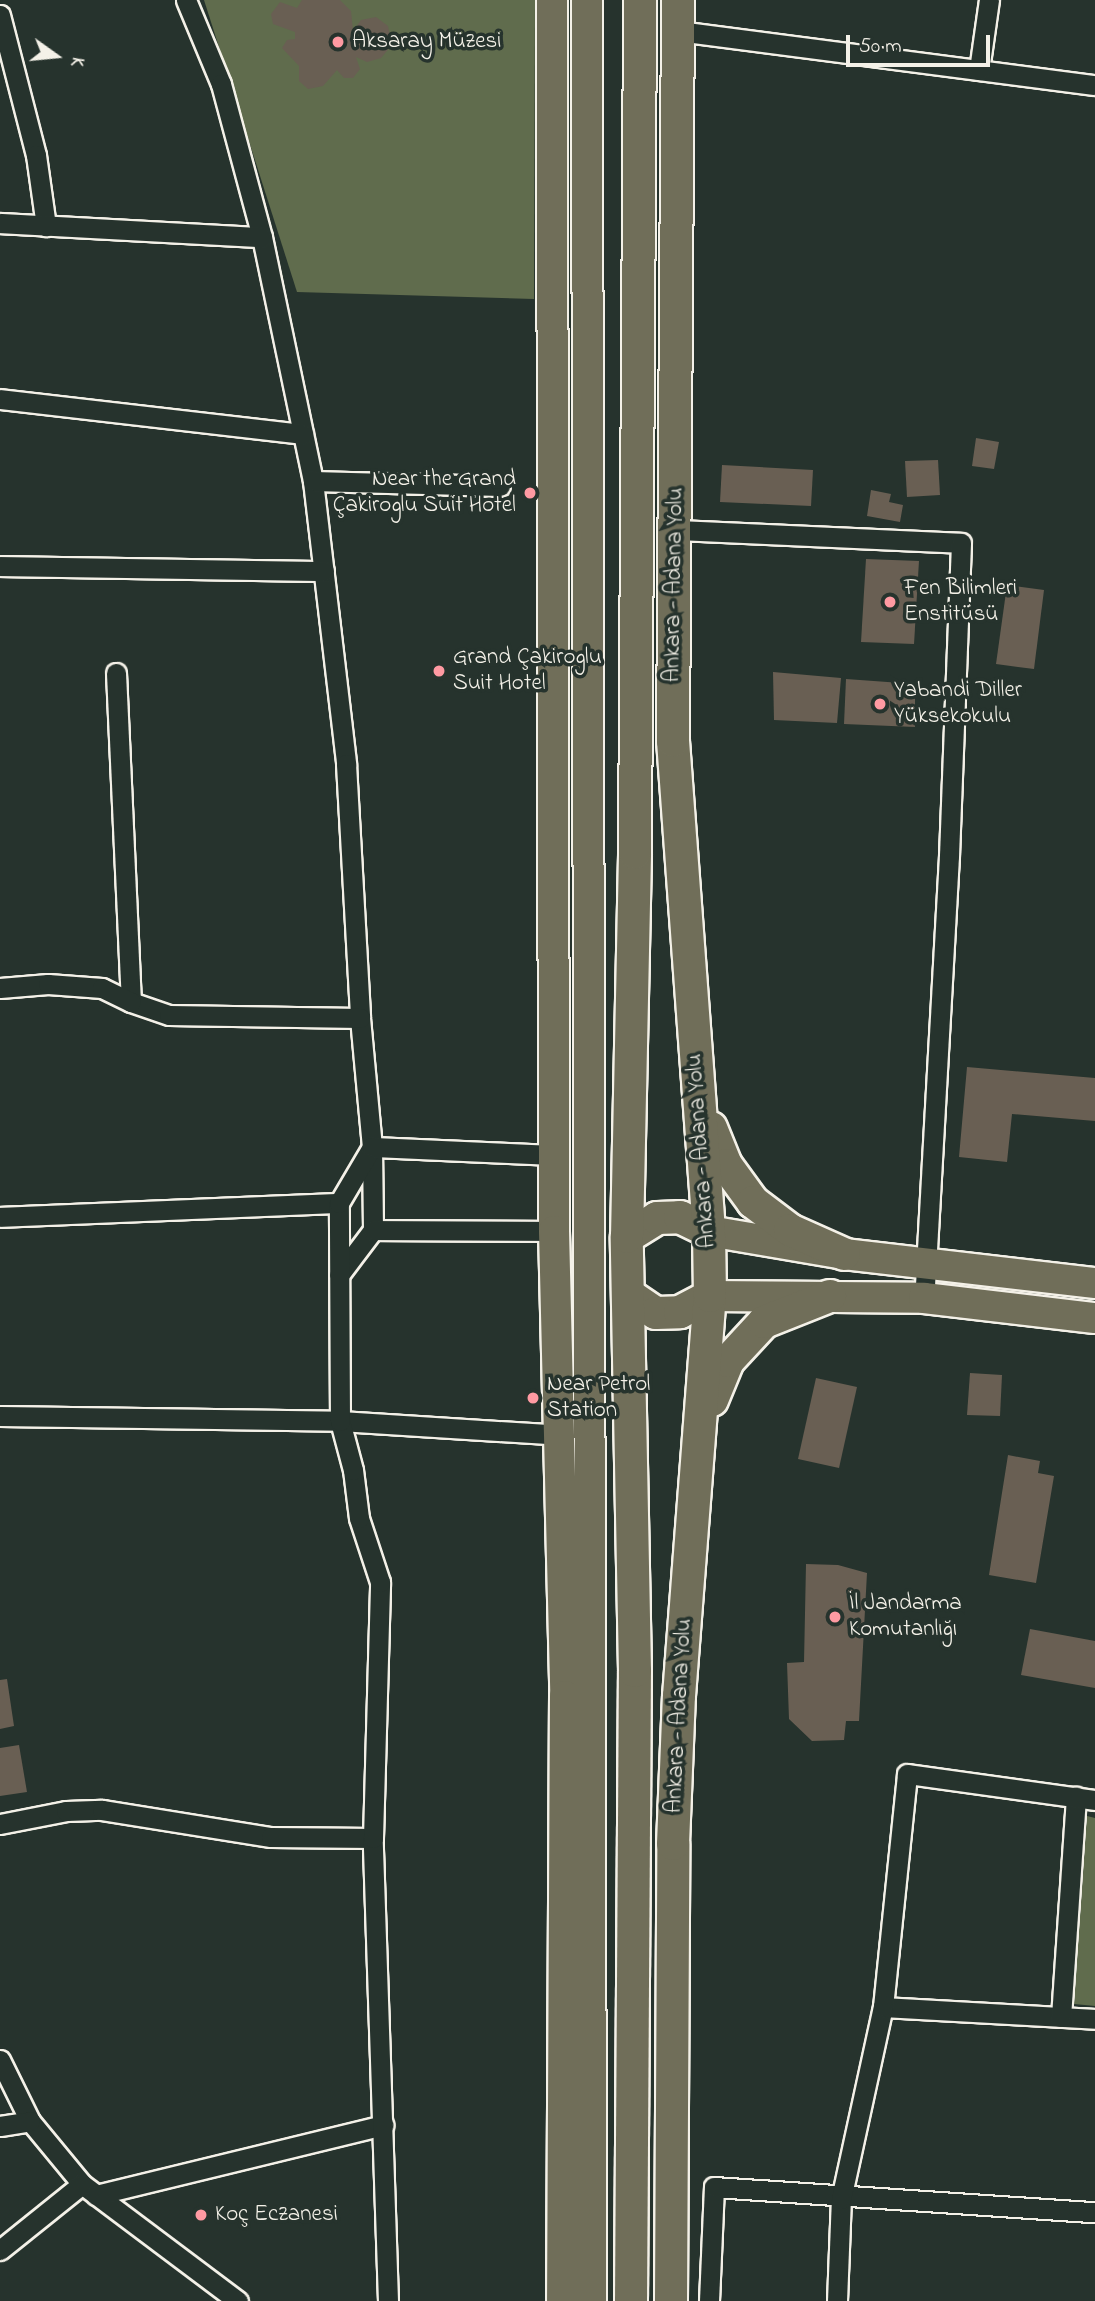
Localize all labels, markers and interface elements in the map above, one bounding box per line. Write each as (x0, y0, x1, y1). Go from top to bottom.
north arrow (21, 21, 91, 91)
scale bar (850, 21, 993, 65)
place label: Aksaray Müzesi (352, 28, 501, 56)
text: 50 m (859, 32, 902, 62)
marker: Aksaray Müzesi (330, 34, 346, 50)
text: K (63, 54, 91, 70)
place label: Near the Grand Çakiroglu Suit Hotel (333, 466, 516, 520)
marker: Near the Grand Çakiroglu Suit Hotel (522, 485, 538, 501)
street label: Ankara - Adana Yolu (660, 487, 690, 683)
place label: Fen Bilimleri Enstitüsü (904, 575, 1017, 629)
marker: Fen Bilimleri Enstitüsü (882, 594, 898, 610)
place label: Grand Çakiroglu Suit Hotel (453, 644, 602, 698)
marker: Grand Çakiroglu Suit Hotel (431, 663, 447, 679)
place label: Yabandi Diller Yüksekokulu (894, 677, 1022, 731)
marker: Yabandi Diller Yüksekokulu (872, 696, 888, 712)
street label: Ankara - Adana Yolu (681, 1053, 723, 1249)
place label: Near Petrol Station (547, 1371, 650, 1425)
marker: Near Petrol Station (525, 1390, 541, 1406)
place label: İl Jandarma Komutanlığı (849, 1590, 962, 1644)
marker: İl Jandarma Komutanlığı (827, 1609, 843, 1625)
street label: Ankara - Adana Yolu (661, 1618, 699, 1814)
place label: Koç Eczanesi (215, 2201, 338, 2229)
marker: Koç Eczanesi (193, 2207, 209, 2223)

